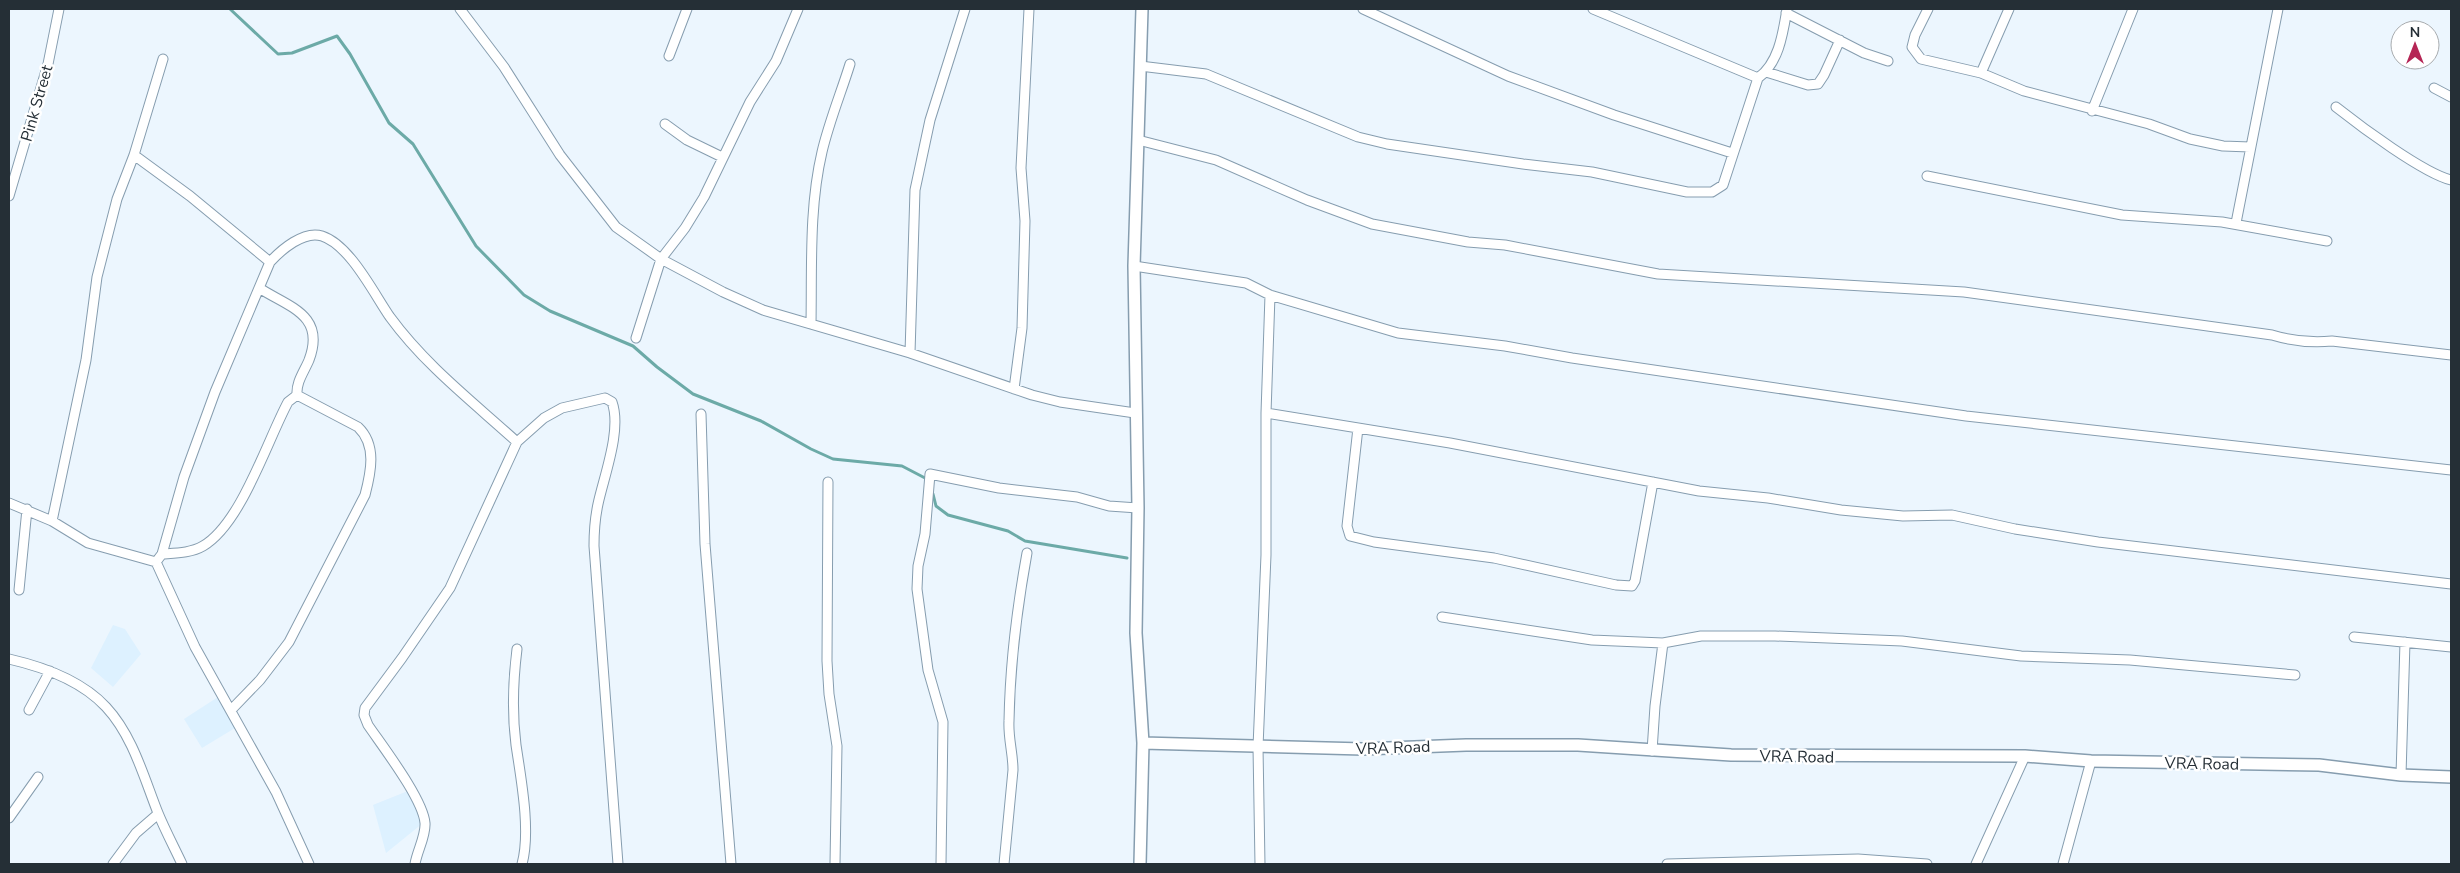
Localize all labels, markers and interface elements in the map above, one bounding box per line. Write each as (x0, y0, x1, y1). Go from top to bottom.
north arrow (2390, 20, 2440, 70)
text: N (2410, 23, 2420, 42)
street label: Pink Street (16, 62, 58, 144)
street label: VRA Road (1354, 736, 1431, 760)
street label: VRA Road (1759, 745, 1834, 769)
street label: VRA Road (2164, 752, 2239, 776)

